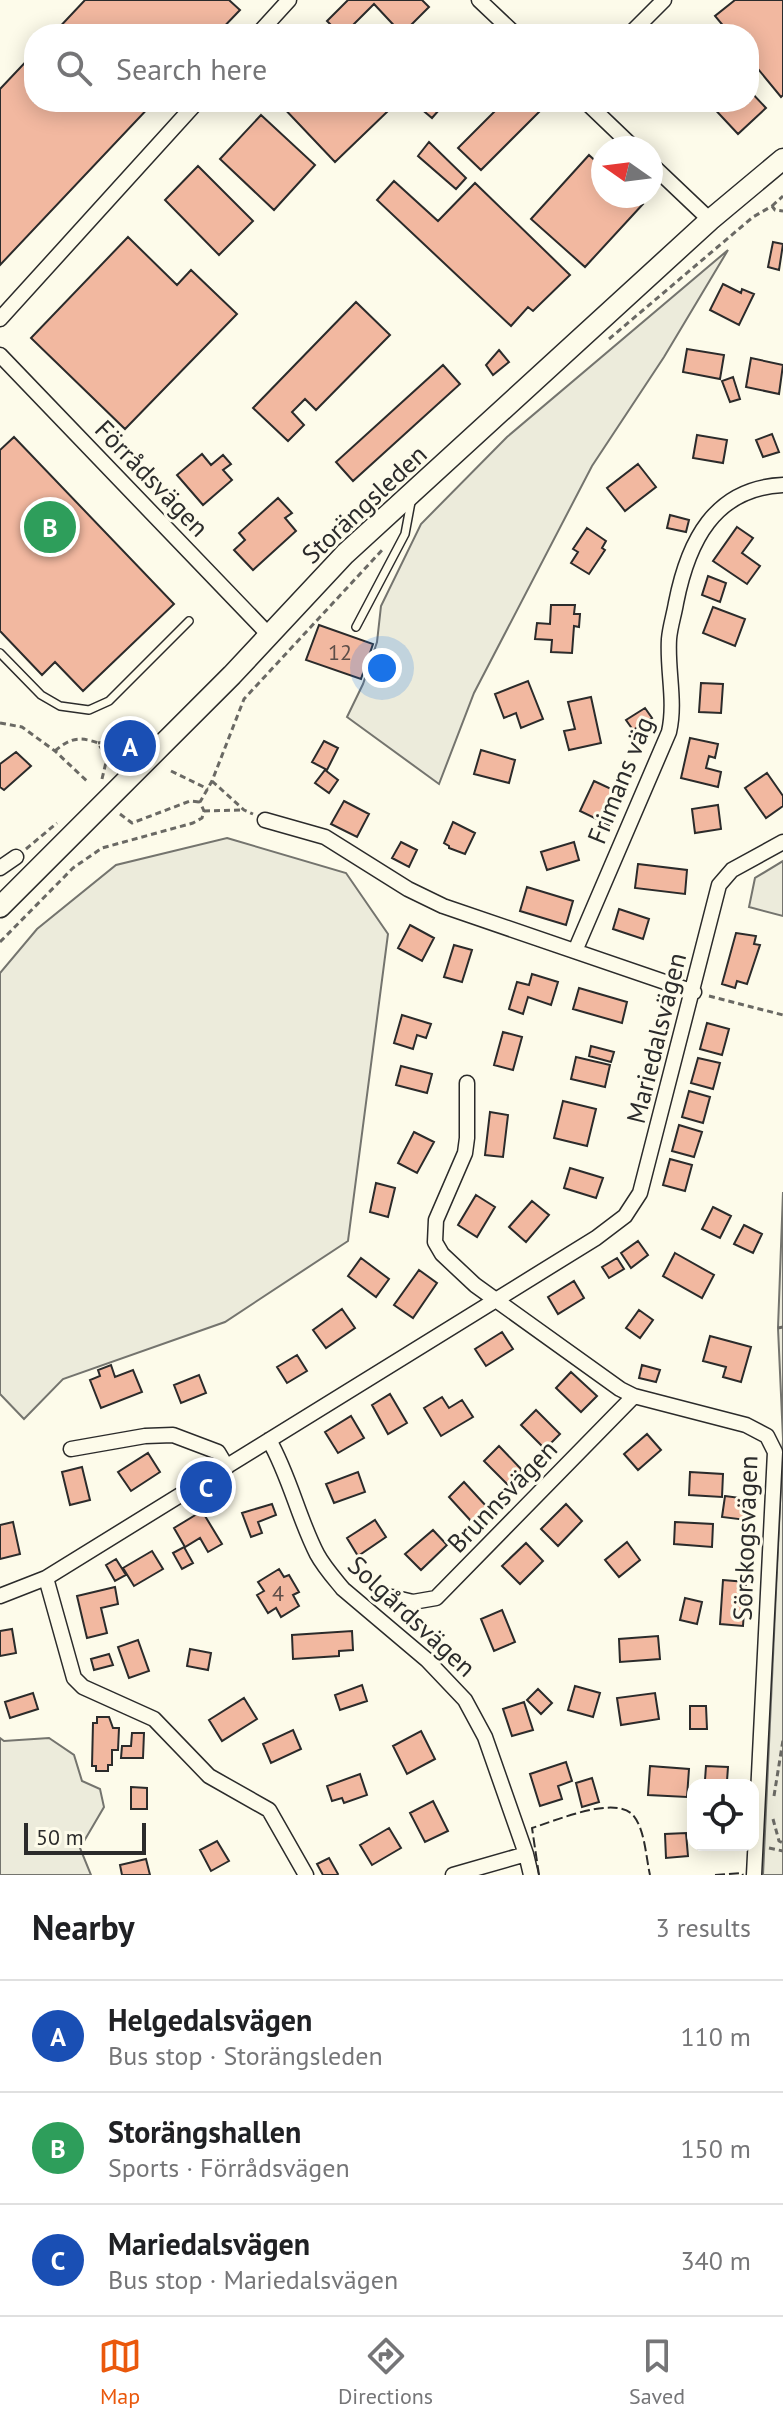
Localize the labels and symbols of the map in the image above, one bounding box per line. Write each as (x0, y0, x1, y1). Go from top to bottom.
north arrow (591, 136, 663, 208)
street label: Förrådsvägen (88, 413, 216, 543)
street label: Storängsleden (294, 438, 434, 570)
pin: B (24, 497, 76, 557)
house number: 12 (328, 638, 352, 666)
your location (362, 648, 402, 688)
street label: Frimans väg (580, 712, 660, 848)
pin: A (104, 716, 156, 776)
street label: Mariedalsvägen (619, 949, 693, 1127)
street label: Brunnsvägen (440, 1433, 564, 1559)
street label: Sörskogsvägen (726, 1455, 764, 1621)
pin: C (180, 1457, 232, 1517)
street label: Solgårdsvägen (341, 1548, 483, 1684)
house number: 4 (272, 1579, 284, 1607)
scale bar (24, 1819, 146, 1855)

